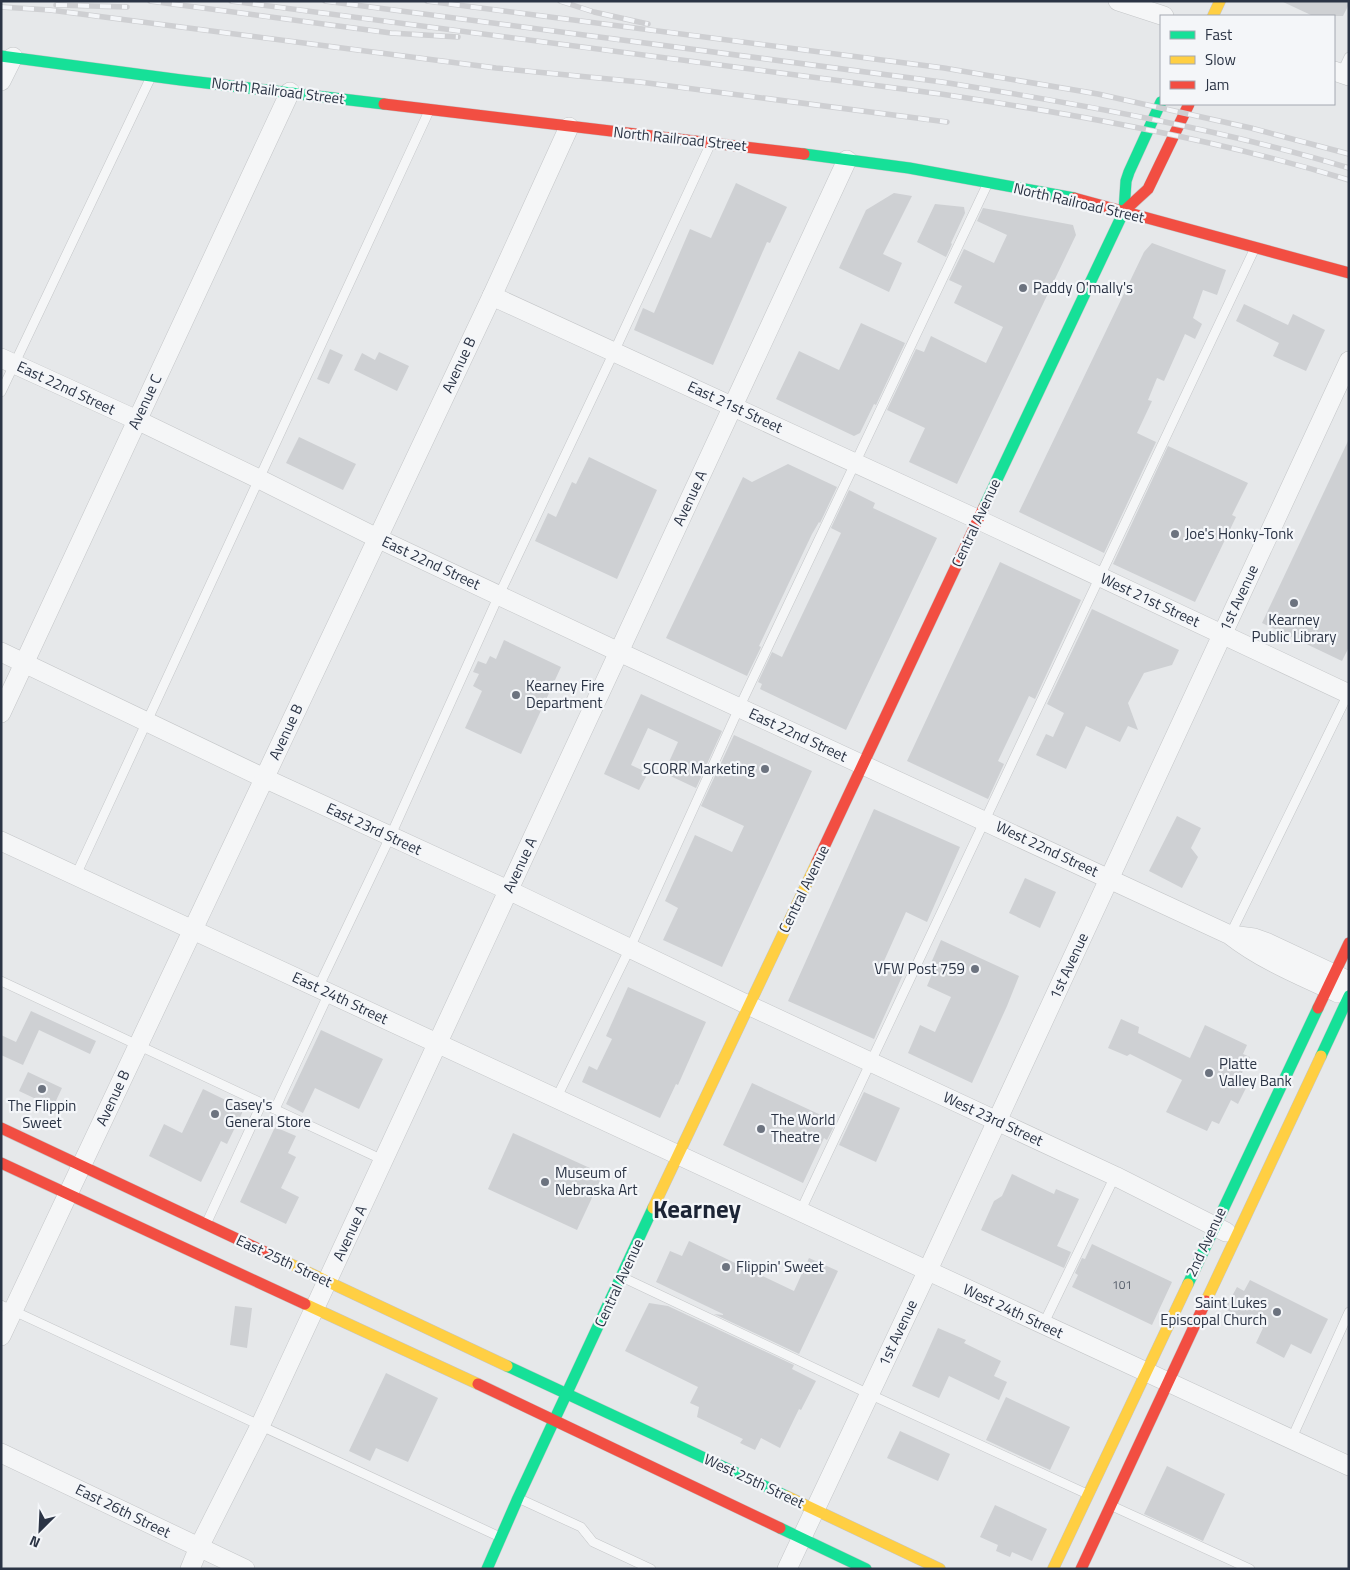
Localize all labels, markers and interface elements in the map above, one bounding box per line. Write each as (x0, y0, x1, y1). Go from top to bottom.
legend (1160, 15, 1335, 105)
text: Fast (1205, 23, 1233, 46)
text: Slow (1205, 48, 1236, 71)
street label: North Railroad Street (210, 71, 347, 110)
text: Jam (1205, 73, 1229, 96)
street label: North Railroad Street (612, 120, 748, 157)
street label: North Railroad Street (1011, 176, 1148, 229)
place label: Paddy O'mally's (1033, 276, 1133, 299)
marker: Paddy O'mally's (1017, 282, 1029, 294)
street label: Avenue B (436, 333, 482, 397)
street label: East 22nd Street (13, 355, 120, 421)
street label: Avenue C (122, 370, 167, 433)
street label: East 21st Street (684, 374, 787, 439)
street label: Avenue A (667, 466, 712, 529)
street label: Central Avenue (945, 475, 1006, 571)
place label: Joe's Honky-Tonk (1185, 522, 1293, 545)
marker: Joe's Honky-Tonk (1169, 528, 1181, 540)
street label: East 22nd Street (378, 530, 485, 596)
street label: 1st Avenue (1213, 561, 1264, 635)
street label: West 21st Street (1097, 566, 1204, 633)
marker: Kearney Public Library (1288, 597, 1300, 609)
place label: Kearney Public Library (1252, 608, 1336, 648)
place label: Kearney Fire Department (526, 674, 604, 714)
marker: Kearney Fire Department (510, 689, 522, 701)
street label: Avenue B (263, 700, 309, 764)
street label: East 22nd Street (745, 702, 852, 768)
place label: SCORR Marketing (643, 757, 755, 780)
marker: SCORR Marketing (759, 763, 771, 775)
street label: East 23rd Street (323, 796, 426, 861)
street label: West 22nd Street (992, 815, 1103, 883)
street label: Avenue A (497, 833, 542, 896)
street label: Central Avenue (772, 841, 835, 937)
street label: 1st Avenue (1043, 929, 1094, 1003)
place label: VFW Post 759 (874, 957, 965, 980)
marker: VFW Post 759 (969, 963, 981, 975)
street label: East 24th Street (288, 965, 393, 1030)
place label: Platte Valley Bank (1219, 1052, 1292, 1092)
street label: Avenue B (90, 1066, 136, 1130)
marker: Platte Valley Bank (1203, 1067, 1215, 1079)
marker: The Flippin Sweet (36, 1083, 48, 1095)
street label: West 23rd Street (939, 1085, 1048, 1152)
place label: Casey's General Store (225, 1093, 311, 1133)
place label: The Flippin Sweet (8, 1094, 76, 1134)
marker: Casey's General Store (209, 1108, 221, 1120)
place label: The World Theatre (771, 1108, 835, 1148)
marker: The World Theatre (755, 1123, 767, 1135)
place label: Museum of Nebraska Art (555, 1161, 638, 1201)
marker: Museum of Nebraska Art (539, 1176, 551, 1188)
district label: Kearney (653, 1190, 742, 1228)
street label: Avenue A (327, 1201, 372, 1264)
street label: 2nd Avenue (1179, 1203, 1232, 1280)
street label: East 25th Street (232, 1228, 337, 1293)
street label: Central Avenue (588, 1235, 649, 1331)
place label: Flippin' Sweet (736, 1255, 824, 1278)
marker: Flippin' Sweet (720, 1261, 732, 1273)
house number: 101 (1112, 1275, 1132, 1294)
street label: West 24th Street (959, 1277, 1068, 1344)
place label: Saint Lukes Episcopal Church (1160, 1291, 1267, 1331)
street label: 1st Avenue (872, 1296, 923, 1370)
marker: Saint Lukes Episcopal Church (1271, 1306, 1283, 1318)
street label: West 25th Street (700, 1447, 809, 1514)
street label: East 26th Street (72, 1478, 175, 1544)
north arrow (15, 1505, 65, 1555)
text: N (26, 1531, 43, 1554)

